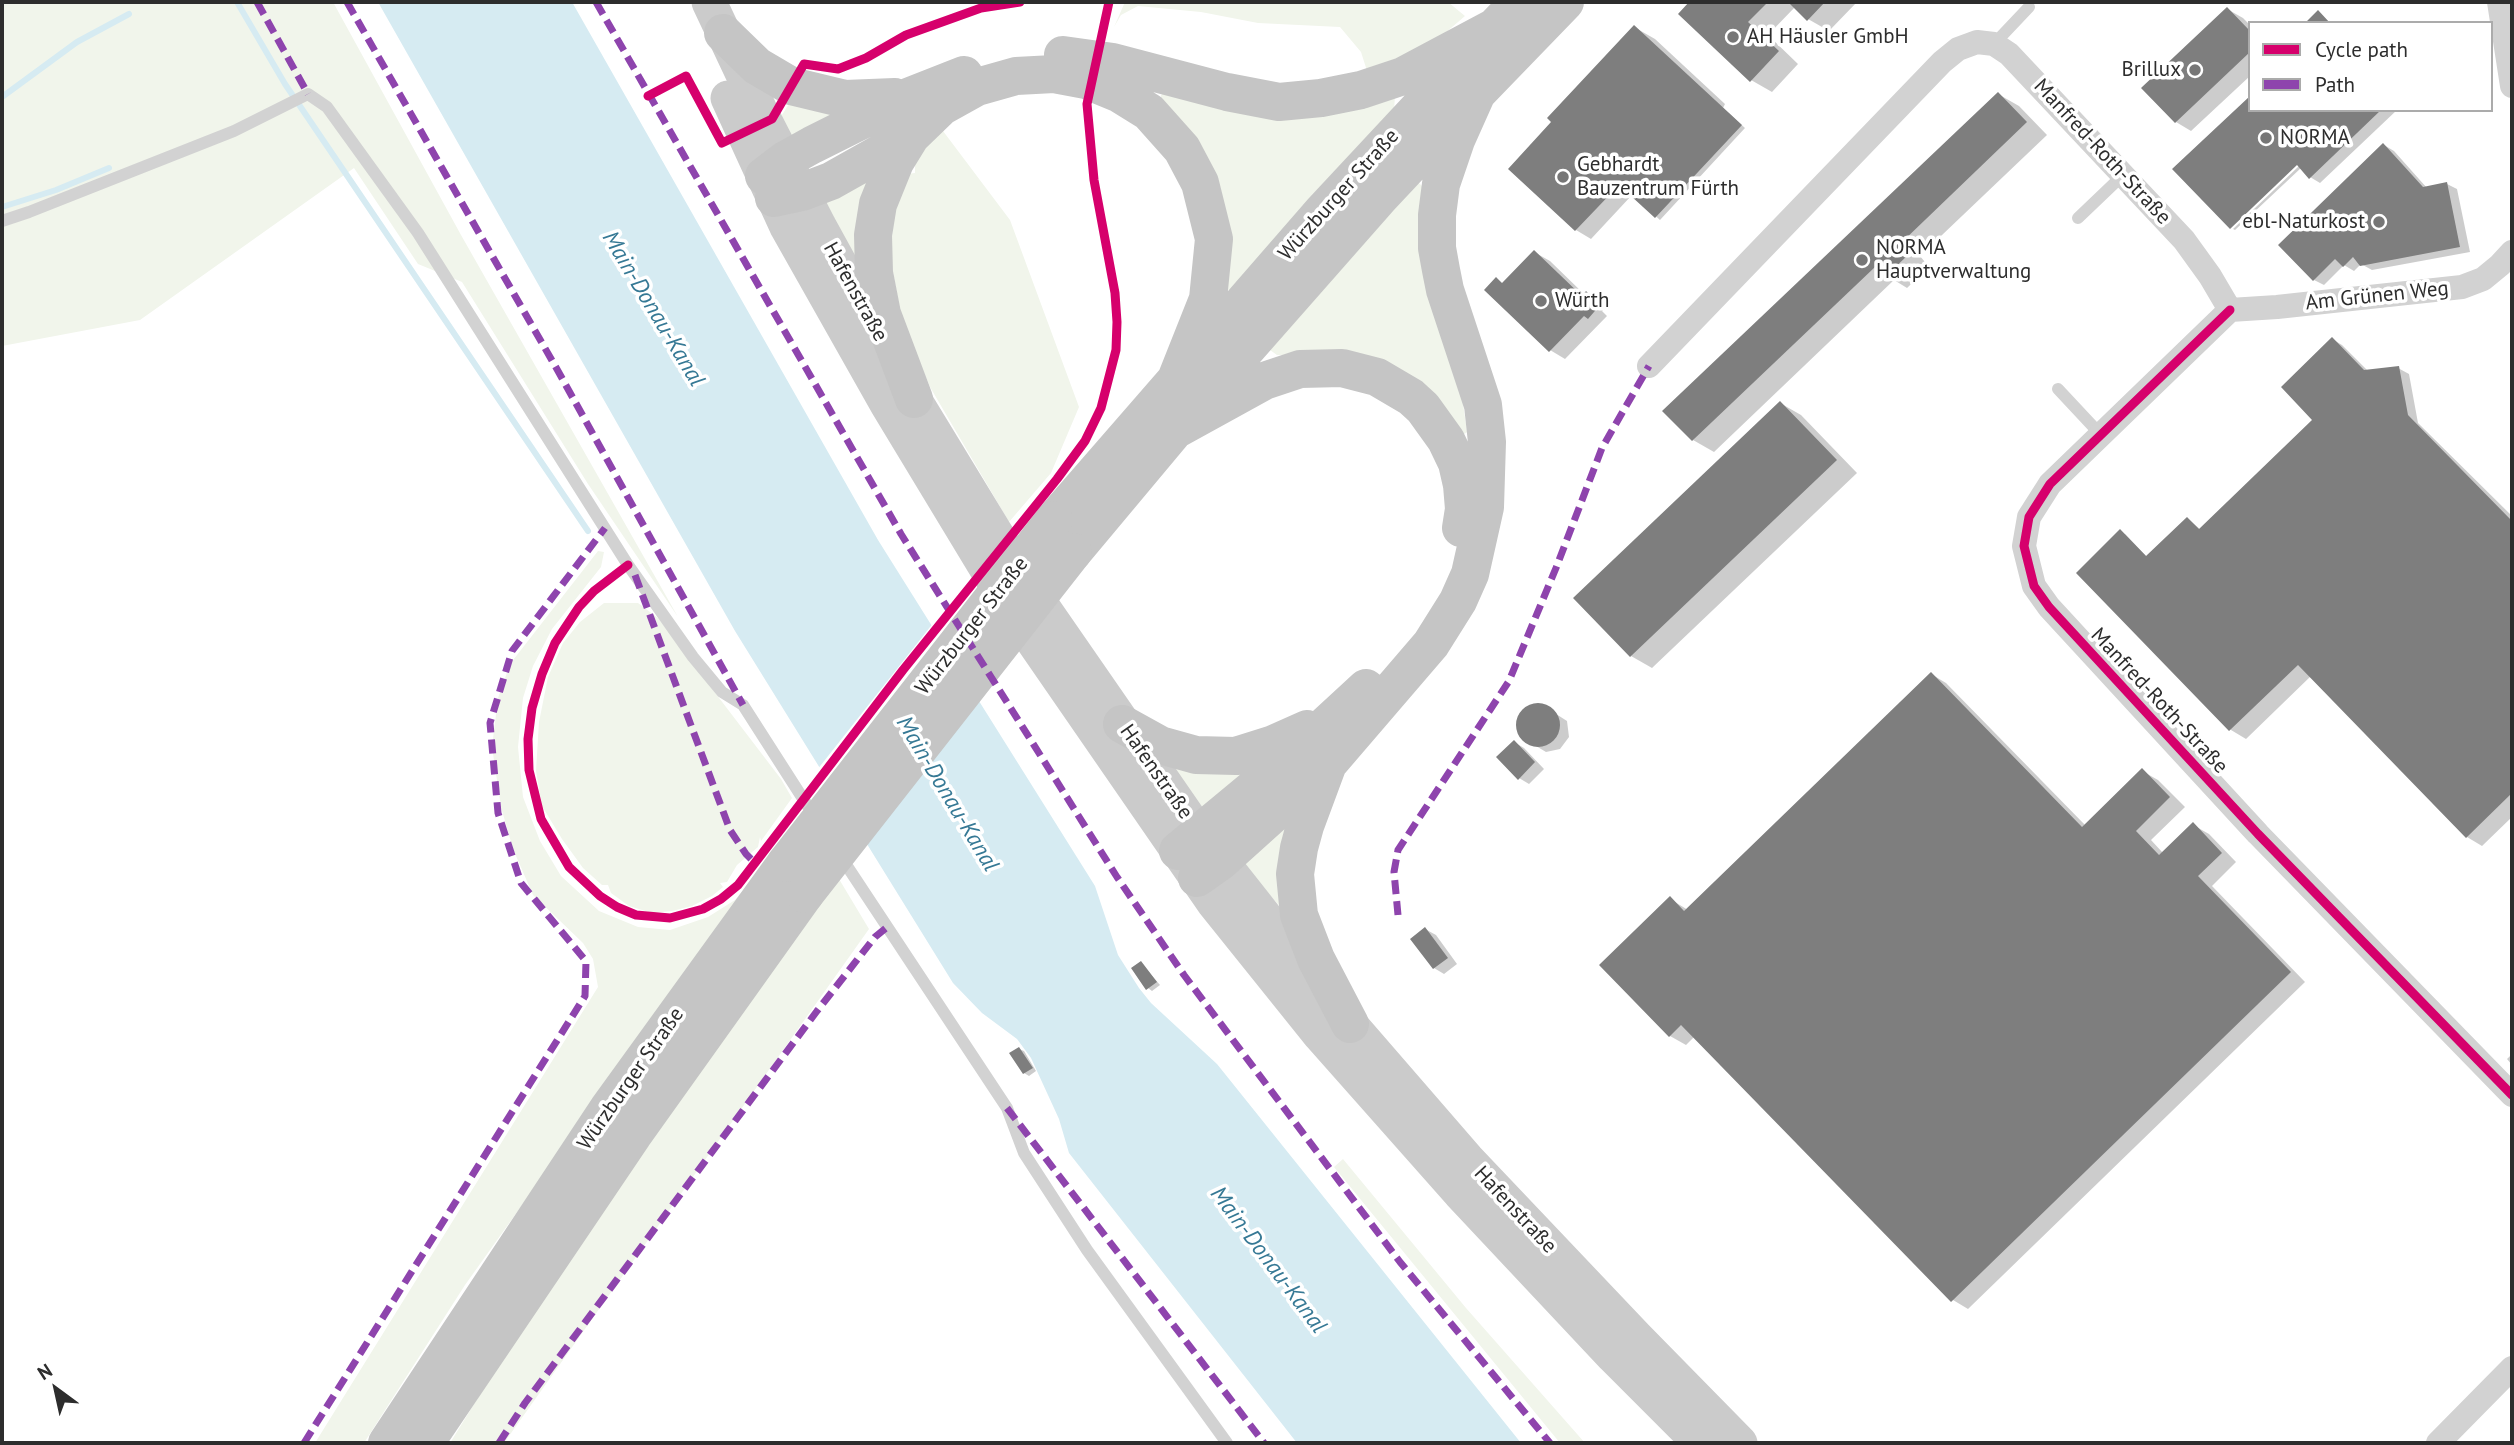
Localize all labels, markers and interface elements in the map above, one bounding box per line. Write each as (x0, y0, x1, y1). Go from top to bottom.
legend (2248, 21, 2493, 112)
place label: AH Häusler GmbH (1747, 24, 1909, 50)
marker: AH Häusler GmbH (1725, 29, 1741, 45)
text: Cycle path (2315, 36, 2408, 63)
place label: Brillux (2122, 57, 2181, 83)
marker: Brillux (2187, 62, 2203, 78)
text: Path (2315, 71, 2355, 98)
street label: Manfred-Roth-Straße (2028, 74, 2176, 230)
street label: Würzburger Straße (1273, 124, 1405, 266)
place label: NORMA (2280, 125, 2350, 151)
marker: NORMA (2258, 130, 2274, 146)
place label: Gebhardt Bauzentrum Fürth (1577, 152, 1739, 202)
marker: Gebhardt Bauzentrum Fürth (1555, 169, 1571, 185)
place label: ebl-Naturkost (2242, 209, 2365, 235)
marker: ebl-Naturkost (2371, 214, 2387, 230)
water label: Main-Donau-Kanal (596, 226, 710, 392)
place label: NORMA Hauptverwaltung (1876, 235, 2031, 285)
street label: Hafenstraße (817, 238, 893, 346)
marker: NORMA Hauptverwaltung (1854, 252, 1870, 268)
street label: Am Grünen Weg (2304, 276, 2450, 316)
place label: Würth (1555, 288, 1609, 314)
marker: Würth (1533, 293, 1549, 309)
street label: Würzburger Straße (910, 552, 1034, 700)
street label: Manfred-Roth-Straße (2085, 623, 2233, 779)
water label: Main-Donau-Kanal (890, 711, 1004, 877)
street label: Hafenstraße (1114, 720, 1198, 824)
street label: Würzburger Straße (572, 1003, 690, 1155)
street label: Hafenstraße (1468, 1161, 1562, 1259)
water label: Main-Donau-Kanal (1204, 1181, 1332, 1339)
north arrow (21, 1354, 91, 1424)
text: N (33, 1358, 56, 1385)

